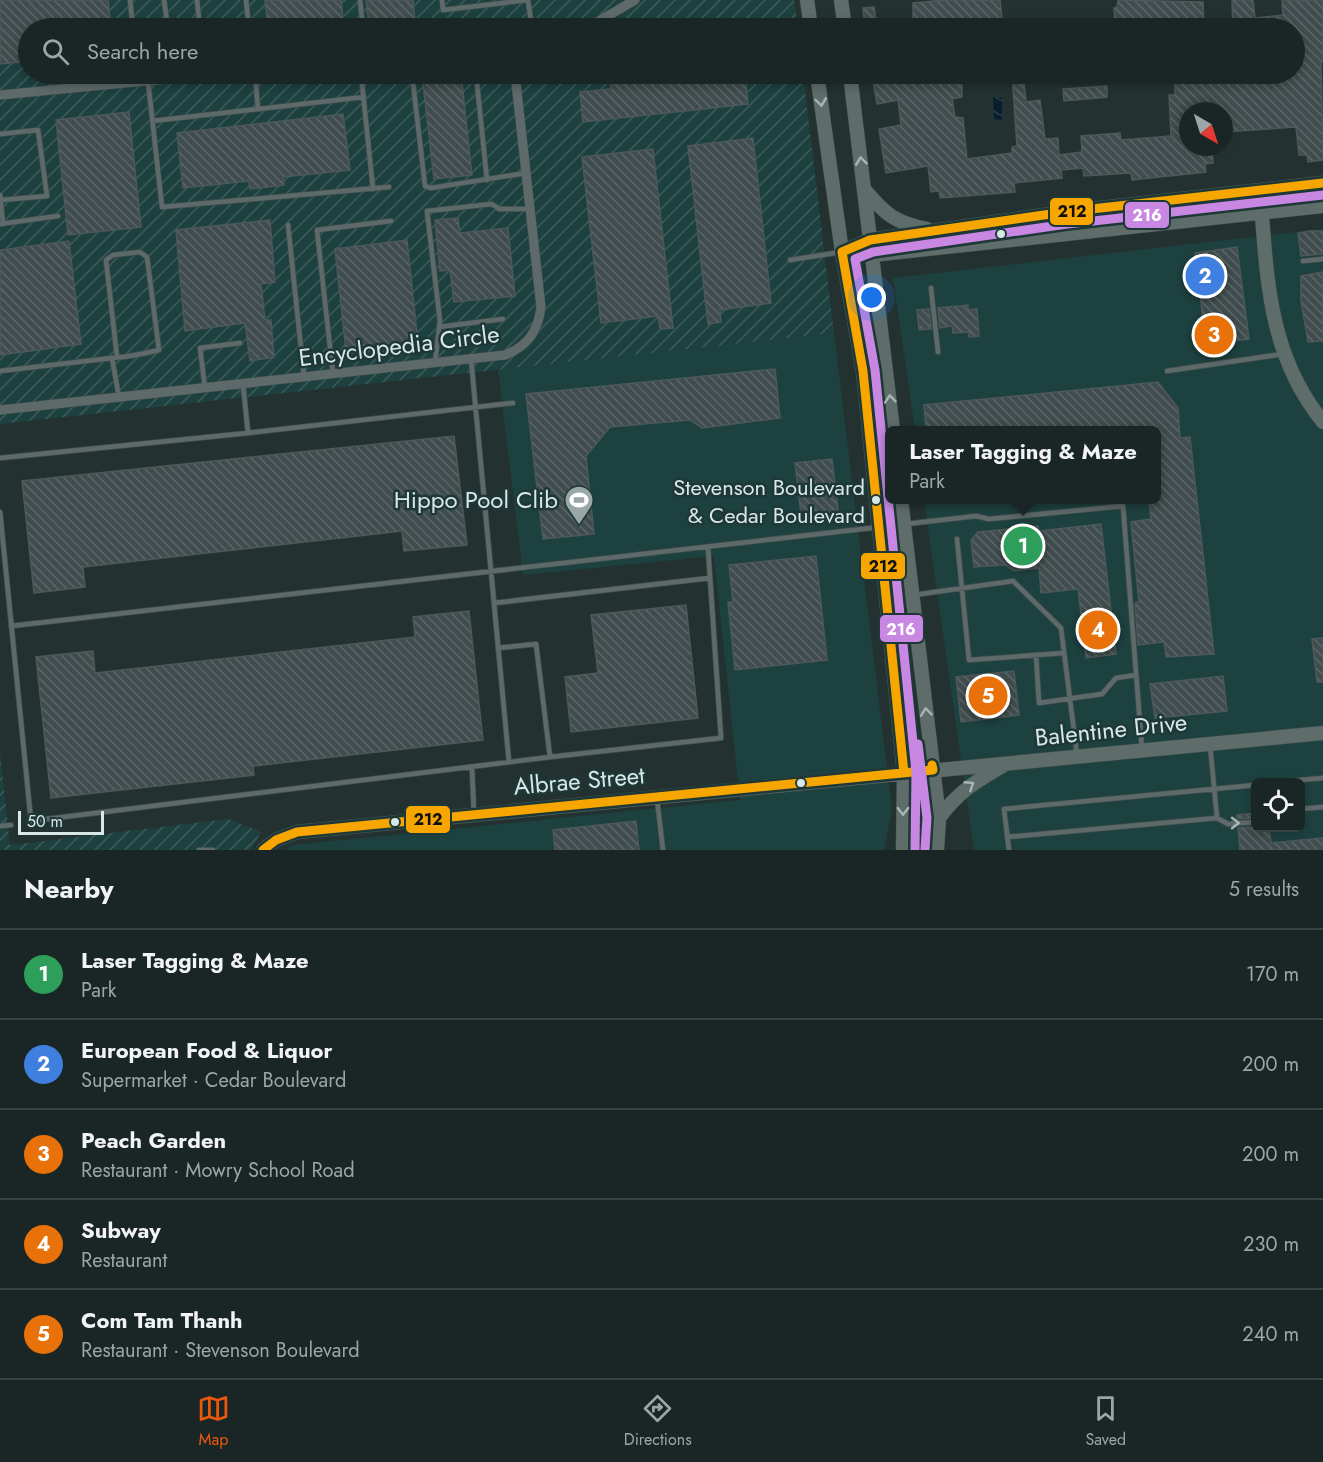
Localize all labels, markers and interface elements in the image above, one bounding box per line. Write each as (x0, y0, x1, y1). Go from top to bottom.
search box (18, 18, 1305, 84)
icon: search (39, 35, 72, 68)
text: Search here (87, 35, 198, 67)
one-way arrow (815, 98, 827, 107)
north arrow (1179, 102, 1233, 156)
one-way arrow (855, 156, 867, 165)
line badge: 212 (1049, 197, 1094, 226)
text: 212 (1057, 200, 1087, 223)
line badge: 216 (1124, 201, 1170, 229)
text: 216 (1132, 204, 1162, 227)
unlabelled marker (995, 228, 1007, 240)
pin: 2 (1186, 254, 1224, 298)
your location (857, 283, 886, 312)
pin: 3 (1194, 312, 1234, 358)
street label: Encyclopedia Circle (296, 316, 501, 375)
one-way arrow (884, 395, 897, 404)
popup (885, 426, 1161, 504)
text: Laser Tagging & Maze (909, 435, 1137, 467)
text: Park (909, 467, 945, 496)
place label: Stevenson Boulevard & Cedar Boulevard (673, 471, 865, 531)
place label: Hippo Pool Clib (394, 482, 558, 517)
sports icon: Hippo Pool Clib (563, 484, 595, 526)
marker: Stevenson Boulevard & Cedar Boulevard (870, 494, 882, 506)
pin: 1 (1004, 524, 1042, 568)
line badge: 212 (860, 552, 906, 580)
text: 212 (868, 555, 898, 578)
pin: 4 (1078, 608, 1118, 652)
line badge: 216 (879, 614, 924, 643)
text: 216 (886, 618, 916, 641)
pin: 5 (968, 674, 1008, 718)
street label: Balentine Drive (1033, 704, 1189, 755)
one-way arrow (920, 707, 933, 716)
street label: Albrae Street (512, 757, 646, 804)
unlabelled marker (795, 777, 807, 789)
map controls (1251, 778, 1305, 832)
button: locate (1251, 778, 1305, 832)
one-way arrow (964, 781, 975, 792)
line badge: 212 (405, 805, 451, 834)
one-way arrow (897, 807, 909, 816)
scale bar (18, 808, 104, 836)
text: 212 (413, 808, 443, 831)
text: 50 m (27, 810, 63, 833)
unlabelled marker (389, 816, 401, 828)
one-way arrow (1231, 817, 1240, 829)
text: Nearby (24, 870, 113, 908)
text: 5 results (1229, 875, 1299, 904)
text: Laser Tagging & Maze (81, 944, 309, 976)
text: 1 (38, 960, 49, 989)
text: 170 m (1246, 960, 1299, 989)
text: Park (81, 976, 117, 1005)
text: European Food & Liquor (81, 1034, 333, 1066)
text: 2 (37, 1050, 50, 1079)
text: 200 m (1242, 1050, 1299, 1079)
text: Supermarket · Cedar Boulevard (81, 1066, 346, 1095)
text: Peach Garden (81, 1124, 226, 1156)
text: 3 (37, 1140, 50, 1169)
text: 200 m (1242, 1140, 1299, 1169)
text: Restaurant · Mowry School Road (81, 1156, 355, 1185)
text: Subway (81, 1214, 161, 1246)
text: 4 (37, 1230, 50, 1259)
text: 230 m (1243, 1230, 1299, 1259)
text: Restaurant (81, 1246, 167, 1275)
text: Com Tam Thanh (81, 1304, 243, 1336)
text: 5 (37, 1320, 50, 1349)
text: 240 m (1242, 1320, 1299, 1349)
text: Restaurant · Stevenson Boulevard (81, 1336, 360, 1365)
tab: Map (197, 1392, 230, 1451)
tab: Directions (624, 1392, 692, 1451)
tab: Saved (1085, 1392, 1126, 1451)

